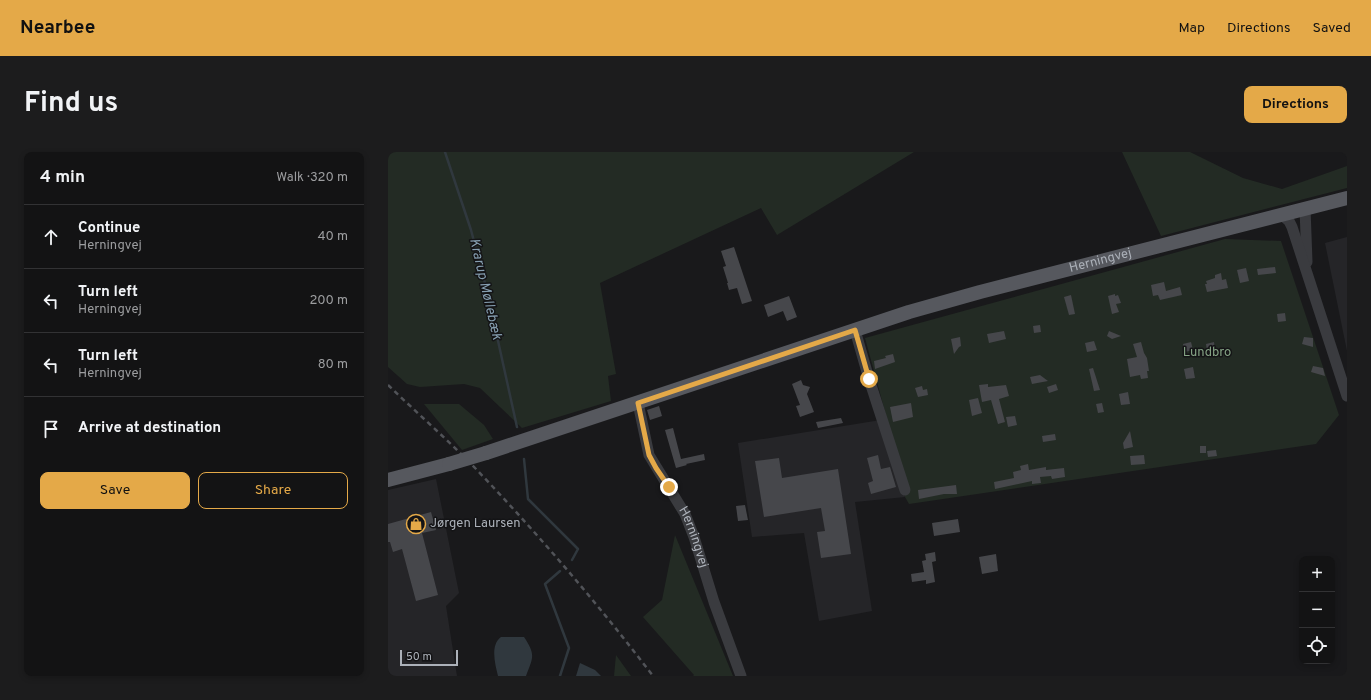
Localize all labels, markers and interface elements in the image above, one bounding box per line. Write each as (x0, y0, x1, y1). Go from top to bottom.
text: Nearbee (20, 16, 95, 40)
text: Map (1179, 20, 1205, 37)
text: Directions (1227, 20, 1291, 37)
text: Saved (1313, 20, 1351, 37)
text: Find us (24, 86, 118, 122)
button: Directions (1244, 86, 1347, 123)
text: 4 min (40, 167, 85, 189)
text: Walk · 320 m (276, 170, 348, 186)
text: Continue (78, 219, 140, 238)
icon: ahead (40, 226, 62, 248)
text: 40 m (318, 229, 348, 245)
water label: Krarup Møllebæk (465, 237, 505, 342)
text: Herningvej (78, 238, 142, 254)
street label: Herningvej (1068, 245, 1133, 277)
text: Turn left (78, 283, 138, 302)
icon: left (40, 290, 62, 312)
text: 200 m (309, 293, 348, 309)
text: Herningvej (78, 302, 142, 318)
park label: Lundbro (1183, 345, 1231, 361)
text: Turn left (78, 347, 138, 366)
icon: left (40, 354, 62, 376)
text: 80 m (318, 357, 348, 373)
text: Herningvej (78, 366, 142, 382)
route start (860, 370, 878, 388)
icon: arrive (40, 418, 62, 440)
text: Arrive at destination (78, 419, 221, 438)
button: Save (40, 472, 190, 509)
button: Share (198, 472, 348, 509)
route end (660, 478, 678, 496)
street label: Herningvej (674, 504, 711, 570)
shop icon: Jørgen Laursen (405, 513, 427, 535)
place label: Jørgen Laursen (430, 516, 521, 532)
map controls (1299, 556, 1335, 664)
button: + (1299, 556, 1335, 592)
button: − (1299, 592, 1335, 628)
button: locate (1299, 628, 1335, 664)
scale bar (400, 648, 458, 667)
text: 50 m (406, 650, 432, 664)

